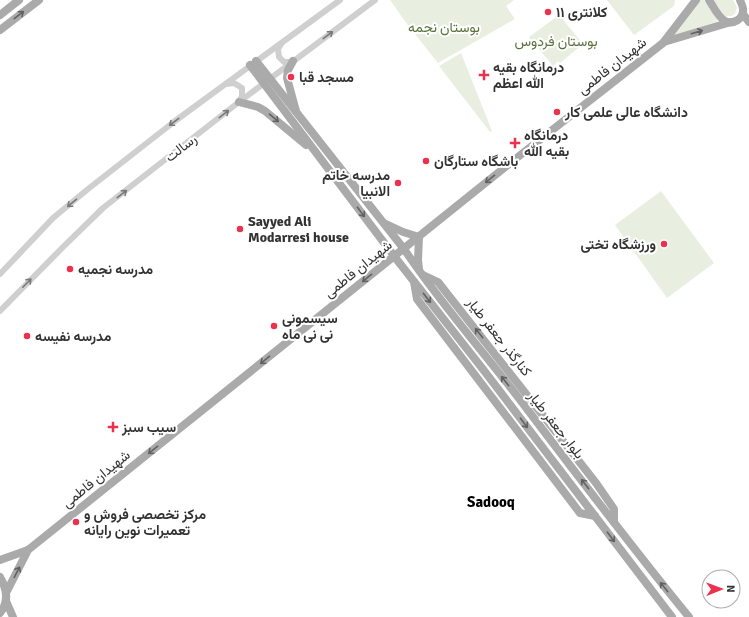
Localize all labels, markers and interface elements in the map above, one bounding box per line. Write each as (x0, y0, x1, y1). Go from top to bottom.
place label: کلانتری ۱۱ (556, 4, 607, 21)
marker: کلانتری ۱۱ (543, 7, 553, 17)
one-way arrow (14, 11, 25, 19)
park label: بوستان نجمه (408, 19, 480, 36)
one-way arrow (690, 28, 703, 35)
one-way arrow (322, 31, 333, 40)
park label: بوستان فردوس (514, 33, 598, 50)
street label: شهیدان فاطمی (574, 34, 650, 98)
place label: درمانگاه بقیه الله اعظم (493, 59, 564, 92)
place label: مسجد قبا (299, 69, 354, 86)
marker: درمانگاه بقیه الله اعظم (478, 69, 490, 81)
marker: مسجد قبا (286, 72, 296, 82)
place label: دانشگاه عالی علمی کار (564, 104, 688, 121)
marker: دانشگاه عالی علمی کار (552, 107, 562, 117)
one-way arrow (219, 109, 230, 118)
one-way arrow (269, 113, 279, 122)
one-way arrow (168, 118, 179, 127)
place label: درمانگاه بقیه الله (524, 127, 569, 160)
street label: رسالت (162, 130, 200, 166)
marker: درمانگاه بقیه الله (509, 137, 521, 149)
place label: باشگاه ستارگان (434, 153, 518, 170)
marker: باشگاه ستارگان (421, 156, 431, 166)
place label: مدرسه خاتم الانبیا (322, 167, 390, 200)
one-way arrow (484, 175, 495, 184)
marker: مدرسه خاتم الانبیا (393, 178, 403, 188)
one-way arrow (116, 190, 127, 198)
one-way arrow (66, 198, 77, 207)
one-way arrow (357, 206, 365, 217)
place label: Sayyed Ali Modarresi house (248, 213, 349, 246)
marker: Sayyed Ali Modarresi house (235, 224, 245, 234)
street label: شهیدان فاطمی (320, 236, 396, 302)
place label: ورزشگاه تختی (580, 236, 656, 253)
marker: ورزشگاه تختی (659, 239, 669, 249)
place label: مدرسه نجمیه (78, 261, 153, 278)
marker: مدرسه نجمیه (65, 264, 75, 274)
one-way arrow (361, 274, 372, 283)
one-way arrow (22, 278, 32, 288)
one-way arrow (423, 292, 432, 303)
street label: کنارگذر جعفر طیار (462, 293, 535, 380)
place label: سیسمونی نی نی ماه (282, 310, 338, 343)
marker: سیسمونی نی نی ماه (269, 321, 279, 331)
one-way arrow (475, 327, 483, 338)
place label: مدرسه نفیسه (35, 328, 112, 345)
marker: مدرسه نفیسه (22, 331, 32, 341)
one-way arrow (260, 355, 271, 364)
one-way arrow (501, 376, 510, 387)
street label: بلوار جعفر طیار (524, 387, 588, 462)
one-way arrow (519, 417, 528, 428)
place label: سیب سبز (121, 419, 176, 436)
marker: سیب سبز (107, 421, 119, 433)
one-way arrow (147, 445, 158, 454)
street label: شهیدان فاطمی (58, 446, 134, 512)
one-way arrow (581, 478, 589, 489)
district label: Sadooq (467, 493, 515, 511)
place label: مرکز تخصصی فروش و تعمیرات نوین رایانه (84, 506, 206, 539)
marker: مرکز تخصصی فروش و تعمیرات نوین رایانه (71, 517, 81, 527)
one-way arrow (607, 532, 615, 543)
one-way arrow (14, 566, 21, 578)
north arrow (701, 569, 741, 609)
one-way arrow (660, 581, 669, 592)
text: N (724, 585, 737, 593)

